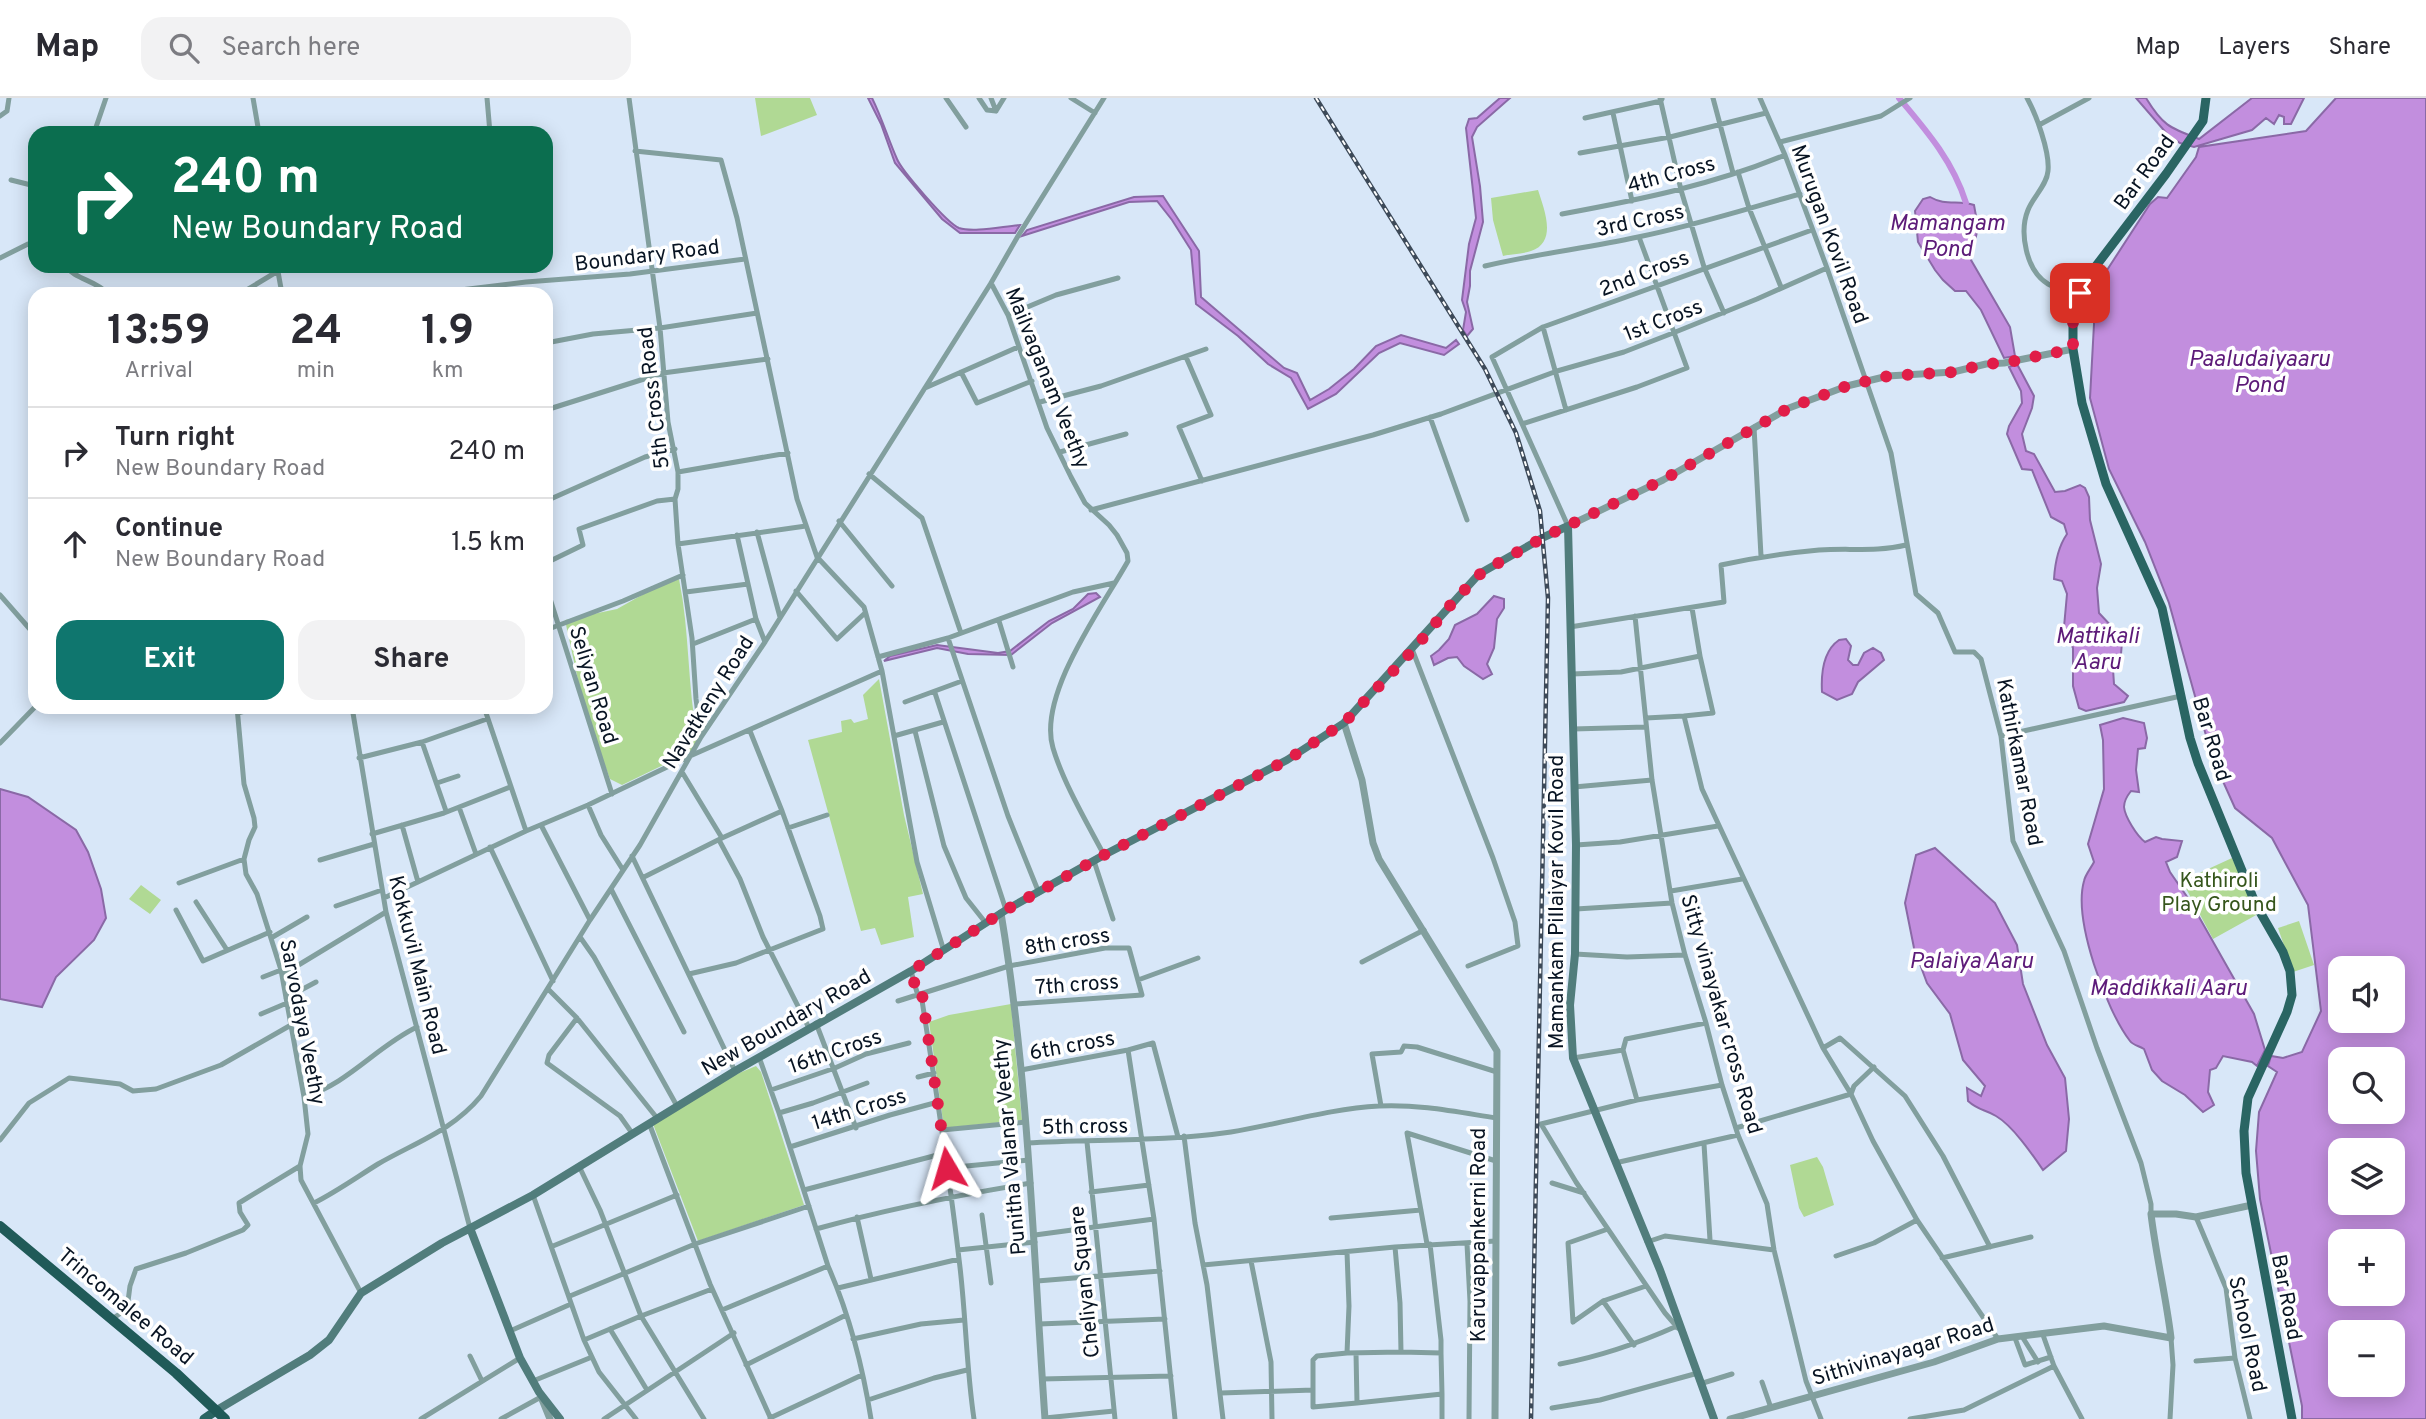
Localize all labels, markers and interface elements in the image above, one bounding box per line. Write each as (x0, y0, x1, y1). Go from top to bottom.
search box (141, 17, 631, 80)
text: Map (35, 27, 99, 69)
icon: search (165, 29, 203, 67)
text: Search here (221, 32, 360, 65)
text: Map (2135, 33, 2180, 63)
text: Layers (2218, 33, 2290, 63)
text: Share (2328, 33, 2391, 63)
street label: Bar Road (2109, 130, 2182, 216)
street label: Murugan Kovil Road (1784, 141, 1874, 328)
text: 240 m (171, 149, 320, 211)
street label: 4th Cross (1625, 151, 1718, 200)
icon: right (56, 154, 147, 245)
street label: 3rd Cross (1594, 199, 1687, 244)
text: New Boundary Road (171, 210, 463, 250)
water label: Mamangam Pond (1889, 210, 2005, 265)
street label: Boundary Road (573, 234, 721, 279)
street label: 2nd Cross (1596, 245, 1693, 304)
pin (2050, 263, 2110, 323)
icon: arrive (2061, 274, 2099, 312)
street label: Mailvaganam Veethy (998, 284, 1095, 473)
street label: 1st Cross (1620, 294, 1707, 349)
text: 13:59 (107, 306, 211, 359)
text: 24 (289, 306, 342, 359)
text: 1.9 (421, 306, 474, 359)
street label: 5th Cross Road (632, 325, 677, 471)
water label: Paaludaiyaaru Pond (2188, 346, 2330, 401)
text: Arrival (124, 357, 193, 386)
text: min (297, 357, 335, 386)
text: km (432, 357, 464, 386)
text: Turn right (115, 422, 235, 455)
icon: right (56, 434, 94, 472)
text: 240 m (448, 436, 525, 469)
text: New Boundary Road (115, 455, 325, 484)
text: Continue (115, 513, 223, 546)
icon: ahead (56, 525, 94, 563)
text: 1.5 km (451, 527, 525, 560)
text: New Boundary Road (115, 546, 325, 575)
button: Exit (56, 620, 284, 700)
button: Share (298, 620, 525, 700)
street label: Seliyan Road (562, 623, 623, 748)
water label: Mattikali Aaru (2055, 623, 2140, 678)
street label: Navatkeny Road (657, 631, 761, 775)
street label: Kathirkamar Road (1989, 676, 2048, 848)
street label: Bar Road (2185, 694, 2236, 785)
street label: Mamankam Pillaiyar Kovil Road (1544, 755, 1571, 1049)
park label: Kathiroli Play Ground (2161, 868, 2277, 919)
street label: Kokkuvil Main Road (381, 873, 452, 1058)
street label: Sitty vinayakar cross Road (1673, 892, 1768, 1137)
street label: 8th cross (1023, 922, 1112, 963)
street label: Sarvodaya Veethy (272, 937, 331, 1108)
water label: Palaiya Aaru (1909, 948, 2033, 977)
map controls (2328, 956, 2405, 1397)
button: sound (2328, 956, 2405, 1033)
street label: New Boundary Road (697, 964, 877, 1083)
street label: 7th cross (1034, 969, 1120, 1002)
water label: Maddikkali Aaru (2089, 975, 2247, 1004)
street label: 16th Cross (785, 1024, 886, 1081)
street label: 6th cross (1027, 1026, 1117, 1067)
street label: Punitha Valanar Veethy (988, 1038, 1033, 1256)
button: search (2328, 1047, 2405, 1124)
street label: 14th Cross (809, 1083, 910, 1138)
street label: 5th cross (1041, 1113, 1129, 1142)
street label: Karuvappankerni Road (1466, 1128, 1493, 1342)
position arrow (910, 1131, 984, 1205)
button: layers (2328, 1138, 2405, 1215)
street label: Cheliyan Square (1064, 1204, 1107, 1359)
button: + (2328, 1229, 2405, 1306)
street label: Trincomalee Road (52, 1242, 199, 1372)
street label: Bar Road (2264, 1252, 2307, 1343)
street label: School Road (2221, 1274, 2272, 1395)
street label: Sithivinayagar Road (1809, 1312, 1998, 1393)
button: − (2328, 1320, 2405, 1397)

